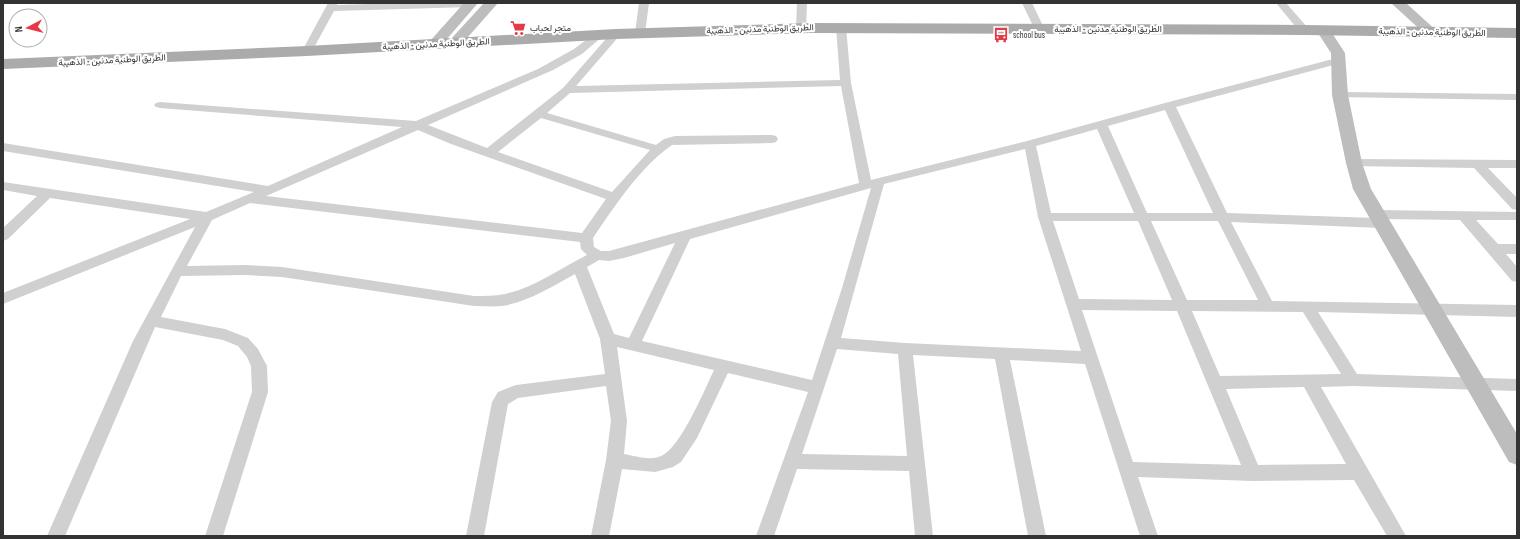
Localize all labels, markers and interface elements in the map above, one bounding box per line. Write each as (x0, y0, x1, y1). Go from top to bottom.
north arrow (8, 8, 48, 48)
supermarket icon: متجر لحباب (509, 19, 527, 37)
street label: الطريق الوطنية مدنين - الذهيبة (706, 22, 814, 37)
place label: متجر لحباب (530, 23, 571, 34)
street label: الطريق الوطنية مدنين - الذهيبة (1054, 24, 1162, 35)
text: N (12, 25, 25, 33)
bus stop icon: school bus (992, 26, 1010, 44)
street label: الطريق الوطنية مدنين - الذهيبة (1378, 26, 1486, 39)
place label: school bus (1013, 30, 1045, 41)
street label: الطريق الوطنية مدنين - الذهيبة (382, 36, 490, 53)
street label: الطريق الوطنية مدنين - الذهيبة (58, 52, 166, 69)

